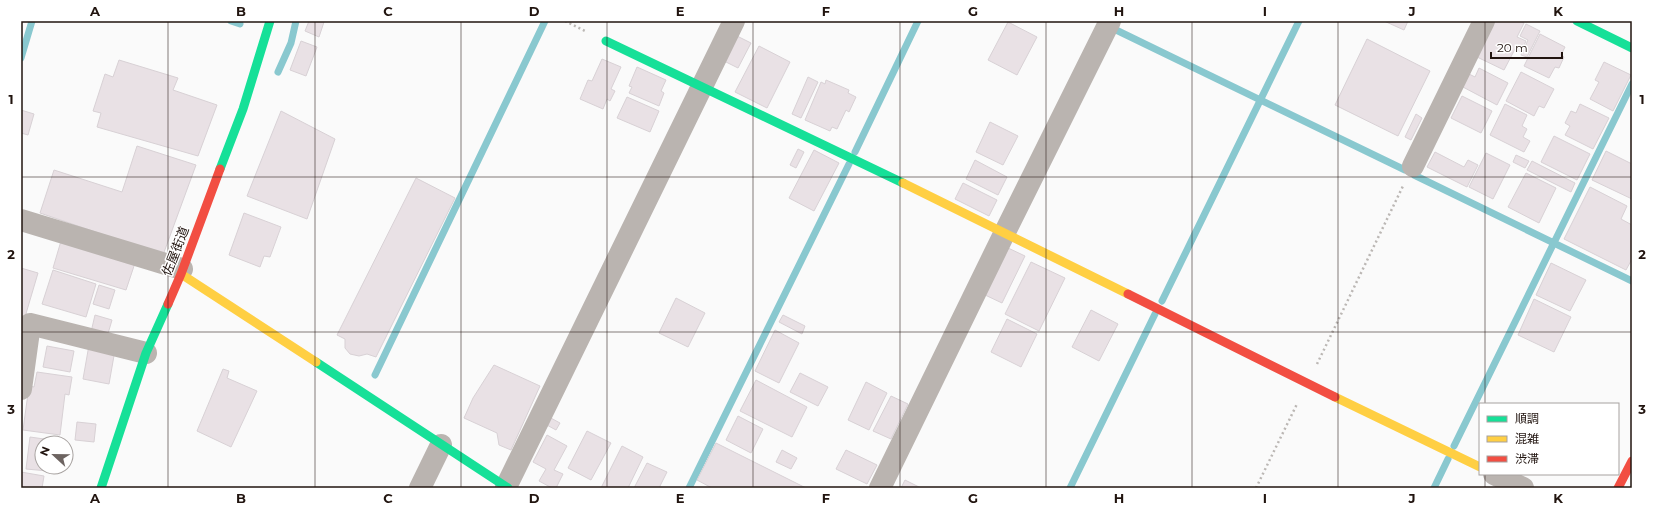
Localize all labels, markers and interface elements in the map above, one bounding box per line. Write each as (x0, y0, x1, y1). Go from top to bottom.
text: A (89, 3, 101, 19)
text: B (236, 3, 246, 19)
text: C (383, 3, 393, 19)
text: D (529, 3, 540, 19)
text: E (676, 3, 685, 19)
text: F (822, 3, 830, 19)
text: G (968, 3, 978, 19)
text: H (1114, 3, 1124, 19)
text: I (1263, 3, 1267, 19)
text: J (1407, 3, 1416, 19)
text: K (1553, 3, 1563, 19)
scale bar (1491, 34, 1562, 60)
text: 20 m (1497, 40, 1528, 55)
text: 1 (8, 91, 14, 107)
text: 1 (1639, 91, 1645, 107)
street label: 佐屋街道 (158, 224, 192, 278)
text: 2 (7, 246, 15, 262)
text: 2 (1638, 246, 1646, 262)
text: 3 (6, 401, 15, 417)
text: 3 (1637, 401, 1646, 417)
legend (1479, 403, 1619, 475)
text: 順調 (1515, 411, 1539, 426)
text: 混雑 (1515, 431, 1539, 446)
north arrow (34, 435, 74, 475)
text: N (37, 445, 53, 458)
text: 渋滞 (1515, 451, 1539, 466)
text: A (89, 490, 101, 506)
text: B (236, 490, 246, 506)
text: C (383, 490, 393, 506)
text: D (529, 490, 540, 506)
text: E (676, 490, 685, 506)
text: F (822, 490, 830, 506)
text: G (968, 490, 978, 506)
text: H (1114, 490, 1124, 506)
text: I (1263, 490, 1267, 506)
text: J (1407, 490, 1416, 506)
text: K (1553, 490, 1563, 506)

